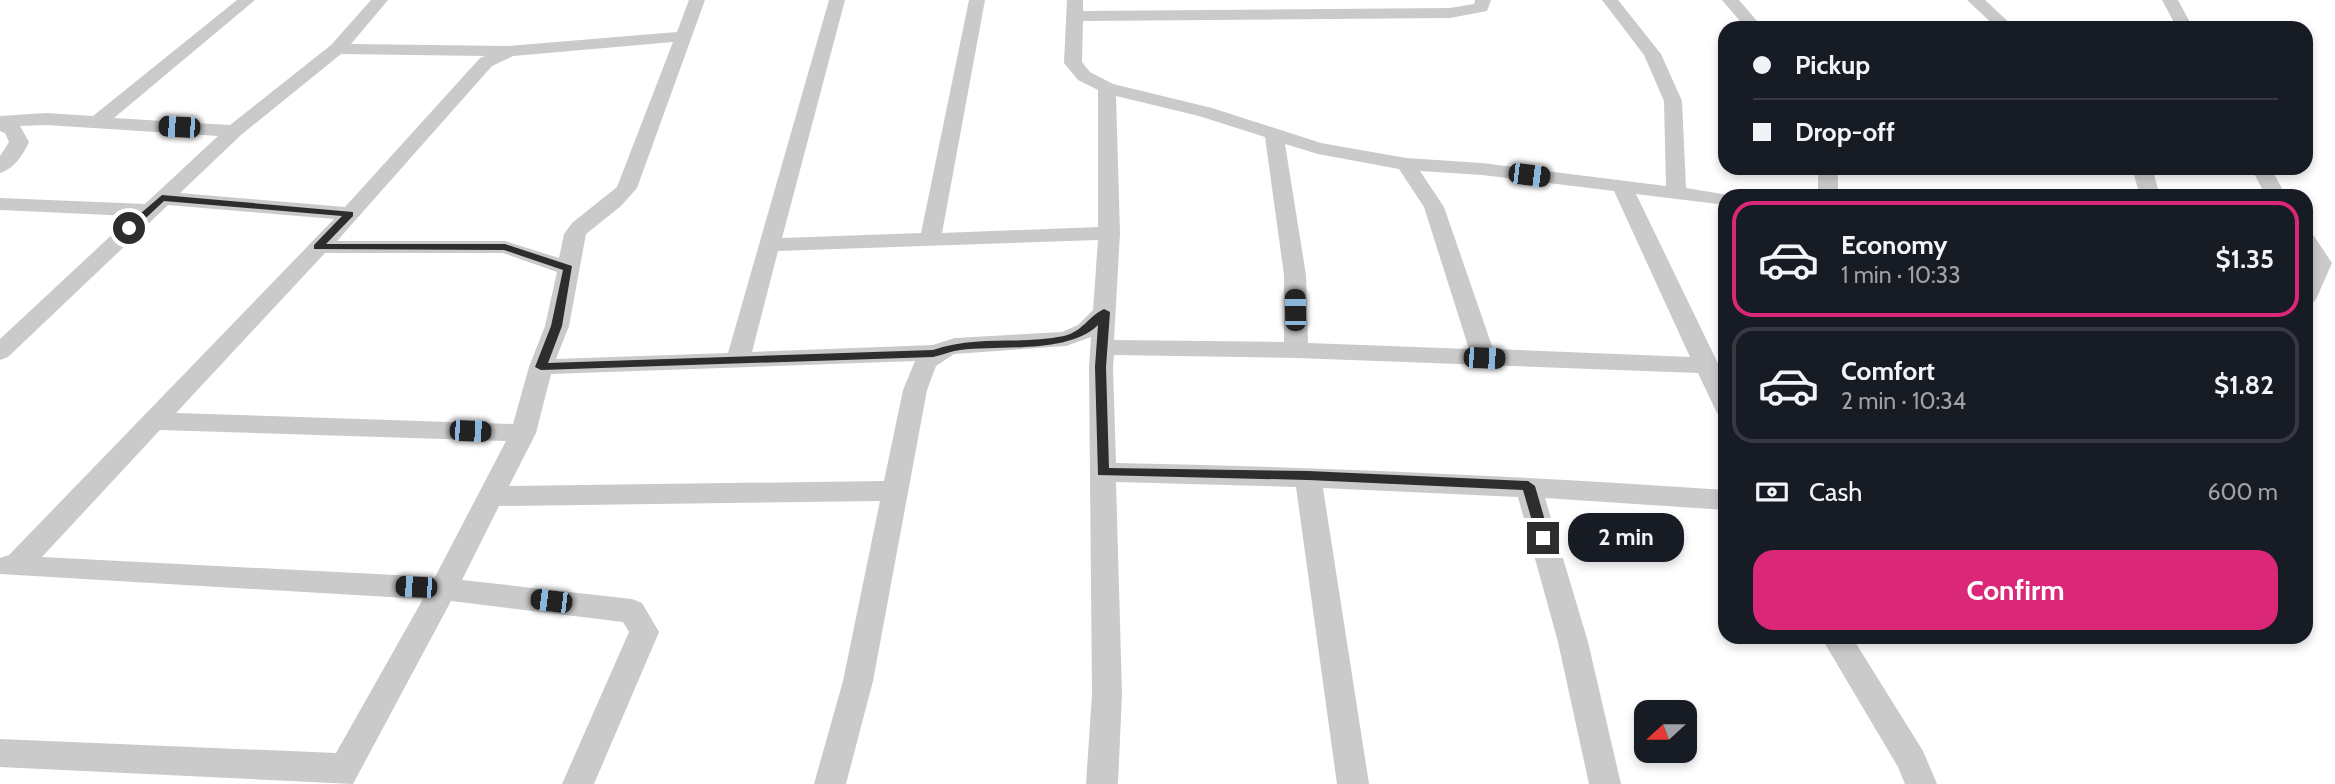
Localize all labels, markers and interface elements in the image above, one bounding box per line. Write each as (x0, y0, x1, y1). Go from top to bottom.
text: Pickup (1795, 49, 1870, 81)
car (158, 115, 201, 139)
text: Drop-off (1795, 116, 1895, 148)
car (1507, 162, 1552, 188)
route start (113, 212, 145, 244)
icon: car (1757, 228, 1820, 291)
text: Economy (1841, 229, 1947, 261)
text: $1.35 (2216, 243, 2274, 275)
text: 1 min · 10:33 (1841, 261, 1961, 289)
car (1285, 289, 1306, 331)
car (1463, 347, 1506, 369)
icon: car (1757, 354, 1820, 417)
text: Comfort (1841, 355, 1935, 387)
text: $1.82 (2214, 369, 2274, 401)
text: 2 min · 10:34 (1841, 387, 1966, 415)
car (449, 420, 492, 442)
icon: cash (1753, 473, 1791, 511)
text: Cash (1809, 476, 1862, 508)
text: 600 m (2207, 478, 2278, 506)
callout: 2 min (1568, 514, 1683, 562)
route end (1527, 522, 1559, 554)
text: 2 min (1598, 523, 1654, 551)
button: Confirm (1753, 550, 2278, 630)
car (395, 575, 438, 599)
car (529, 588, 574, 614)
north arrow (1634, 700, 1698, 763)
map controls (1634, 700, 1697, 763)

